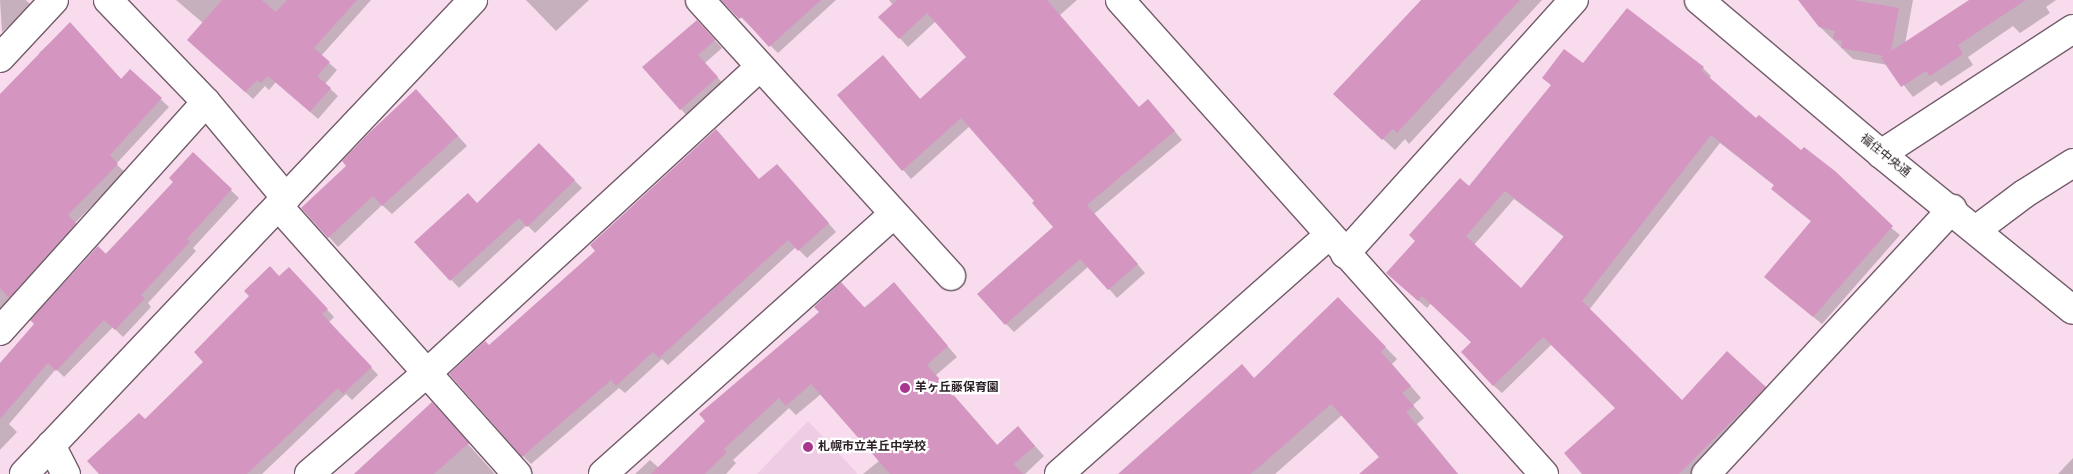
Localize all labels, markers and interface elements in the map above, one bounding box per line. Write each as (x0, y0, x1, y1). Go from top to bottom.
street label: 福住中央通 (1857, 132, 1913, 180)
place label: 羊ヶ丘藤保育園 (915, 381, 999, 395)
marker: 羊ヶ丘藤保育園 (899, 382, 911, 394)
place label: 札幌市立羊丘中学校 (818, 440, 926, 454)
marker: 札幌市立羊丘中学校 (802, 441, 814, 453)

